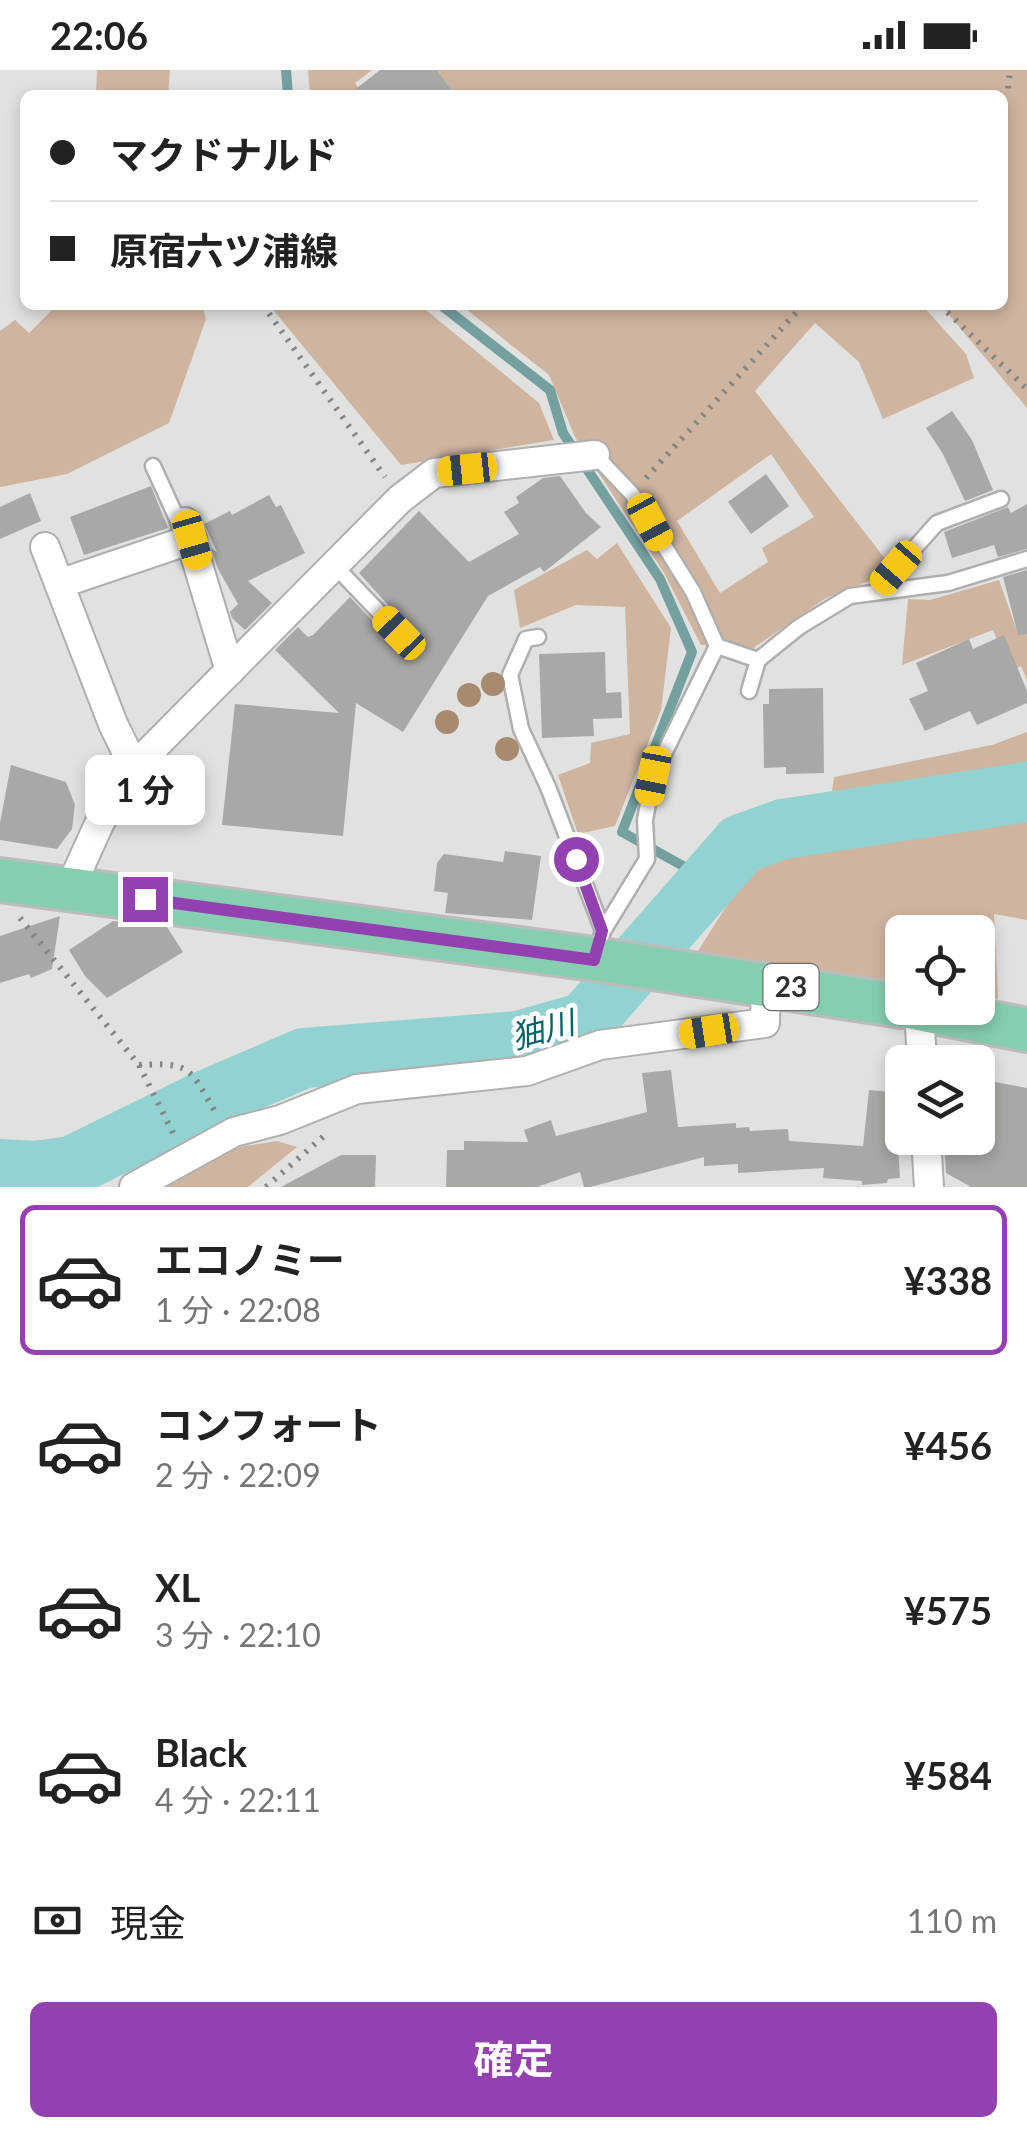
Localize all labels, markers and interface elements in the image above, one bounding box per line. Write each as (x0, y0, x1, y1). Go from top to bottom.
text: 22:06 (50, 12, 148, 58)
text: マクドナルド (110, 131, 338, 177)
text: 原宿六ツ浦線 (110, 227, 338, 273)
car (436, 451, 498, 487)
car (623, 488, 677, 556)
car (169, 507, 215, 573)
car (865, 536, 927, 600)
car (367, 601, 431, 665)
car (633, 744, 673, 808)
callout: 1 分 (85, 754, 205, 824)
text: 1 分 (116, 770, 174, 809)
route start (554, 837, 599, 882)
route end (123, 877, 168, 922)
map controls (885, 915, 995, 1155)
button: locate (885, 915, 995, 1025)
road number: 23 (764, 964, 818, 1010)
water label: 㹨川 (507, 1001, 581, 1056)
car (677, 1011, 741, 1051)
button: layers (885, 1045, 995, 1155)
icon: car (35, 1235, 125, 1325)
text: エコノミー (155, 1236, 345, 1282)
text: ¥338 (904, 1257, 992, 1303)
text: 1 分 · 22:08 (155, 1290, 321, 1329)
icon: car (35, 1400, 125, 1490)
text: コンフォート (155, 1401, 382, 1447)
text: ¥456 (904, 1422, 992, 1468)
text: 2 分 · 22:09 (155, 1455, 321, 1494)
text: XL (155, 1564, 200, 1610)
icon: car (35, 1565, 125, 1655)
text: ¥575 (904, 1587, 992, 1633)
text: 3 分 · 22:10 (155, 1615, 321, 1654)
text: Black (155, 1729, 247, 1775)
icon: car (35, 1730, 125, 1820)
text: ¥584 (904, 1752, 992, 1798)
text: 4 分 · 22:11 (155, 1780, 321, 1819)
icon: cash (30, 1893, 85, 1948)
text: 現金 (110, 1899, 186, 1945)
text: 110 m (907, 1901, 997, 1940)
button: 確定 (30, 2002, 997, 2117)

